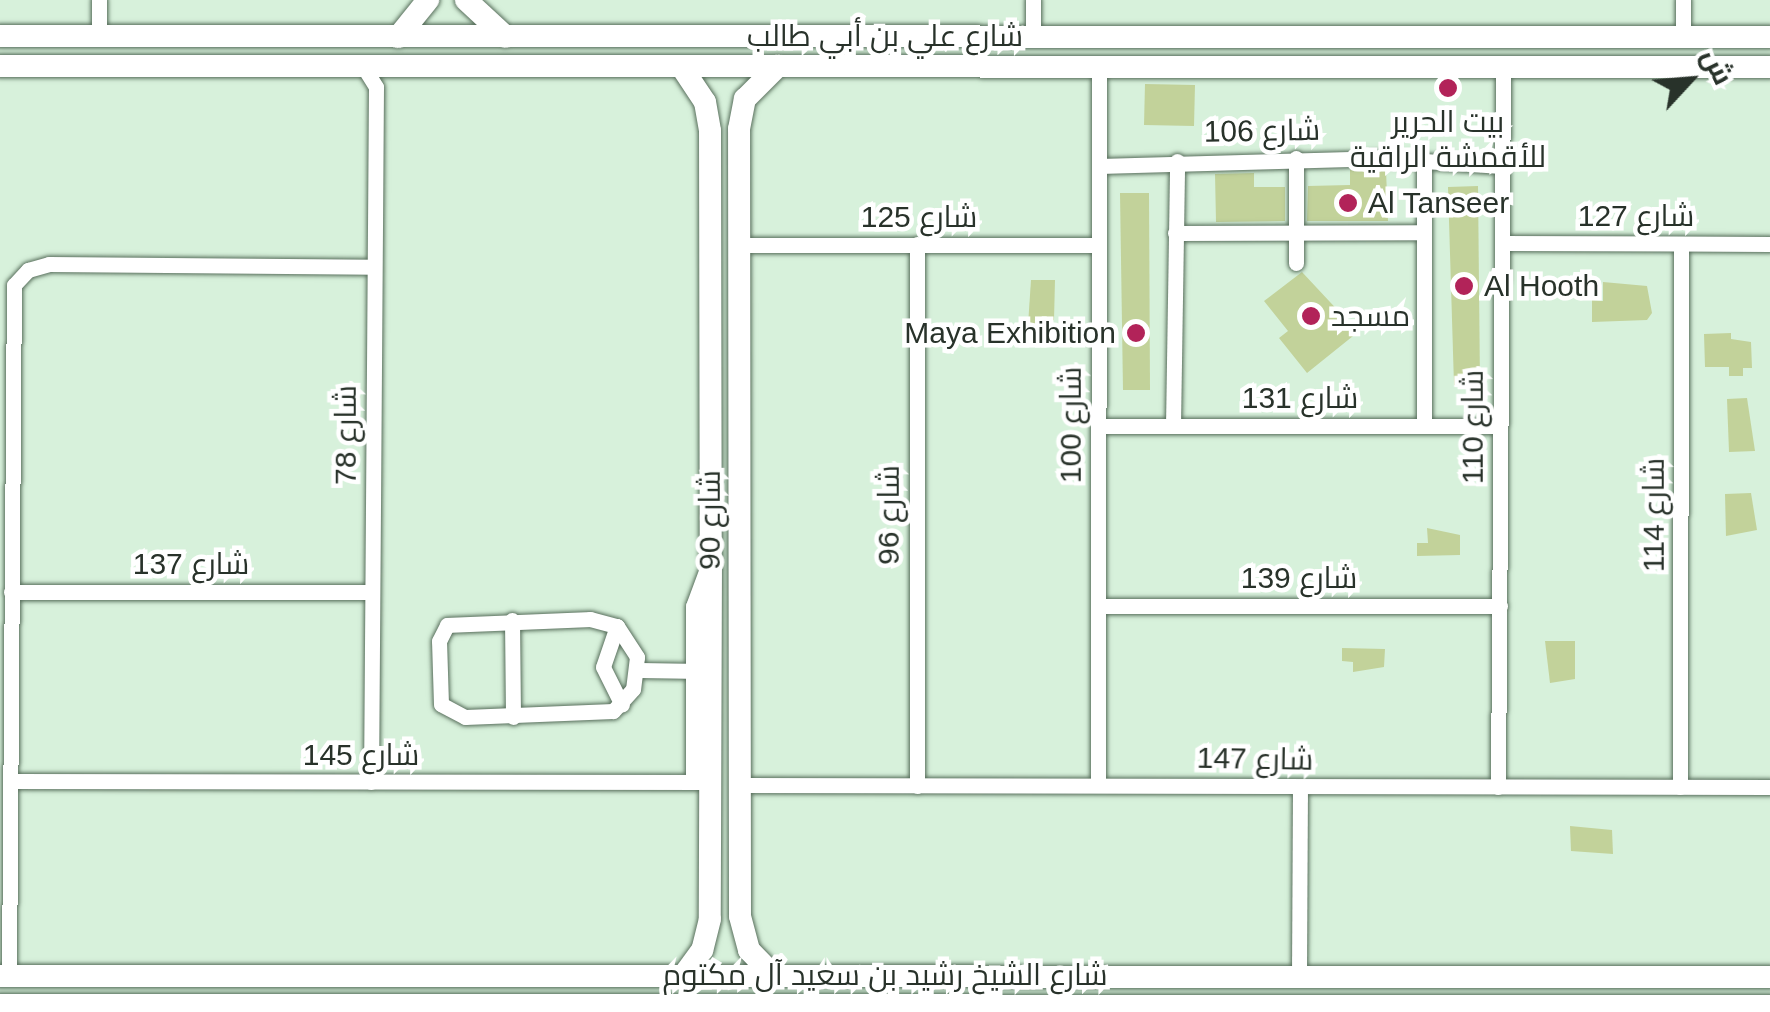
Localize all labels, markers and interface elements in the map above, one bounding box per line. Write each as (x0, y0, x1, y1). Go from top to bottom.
street label: شارع علي بن أبي طالب (747, 18, 1023, 54)
north arrow (1640, 30, 1740, 130)
text: ش (1696, 44, 1739, 90)
marker: بيت الحرير للأقمشة الراقية (1437, 77, 1459, 99)
place label: بيت الحرير للأقمشة الراقية (1350, 104, 1546, 174)
street label: شارع 106 (1203, 112, 1321, 150)
place label: Al Tanseer (1368, 185, 1510, 221)
marker: Al Tanseer (1337, 192, 1359, 214)
street label: شارع 127 (1578, 198, 1694, 234)
street label: شارع 125 (861, 199, 977, 235)
place label: Al Hooth (1484, 268, 1599, 304)
marker: Al Hooth (1453, 275, 1475, 297)
place label: مسجد (1331, 298, 1410, 334)
marker: مسجد (1300, 305, 1322, 327)
place label: Maya Exhibition (904, 315, 1116, 351)
marker: Maya Exhibition (1125, 322, 1147, 344)
street label: شارع 100 (1053, 367, 1089, 483)
street label: شارع 110 (1455, 370, 1491, 484)
street label: شارع 131 (1242, 380, 1358, 416)
street label: شارع 78 (328, 385, 364, 485)
street label: شارع 114 (1636, 458, 1672, 572)
street label: شارع 96 (871, 465, 907, 565)
street label: شارع 90 (692, 470, 728, 570)
street label: شارع 137 (133, 546, 249, 582)
street label: شارع 139 (1241, 560, 1357, 596)
street label: شارع 145 (303, 737, 419, 773)
street label: شارع 147 (1196, 740, 1314, 778)
street label: شارع الشيخ رشيد بن سعيد آل مكتوم (662, 957, 1108, 993)

